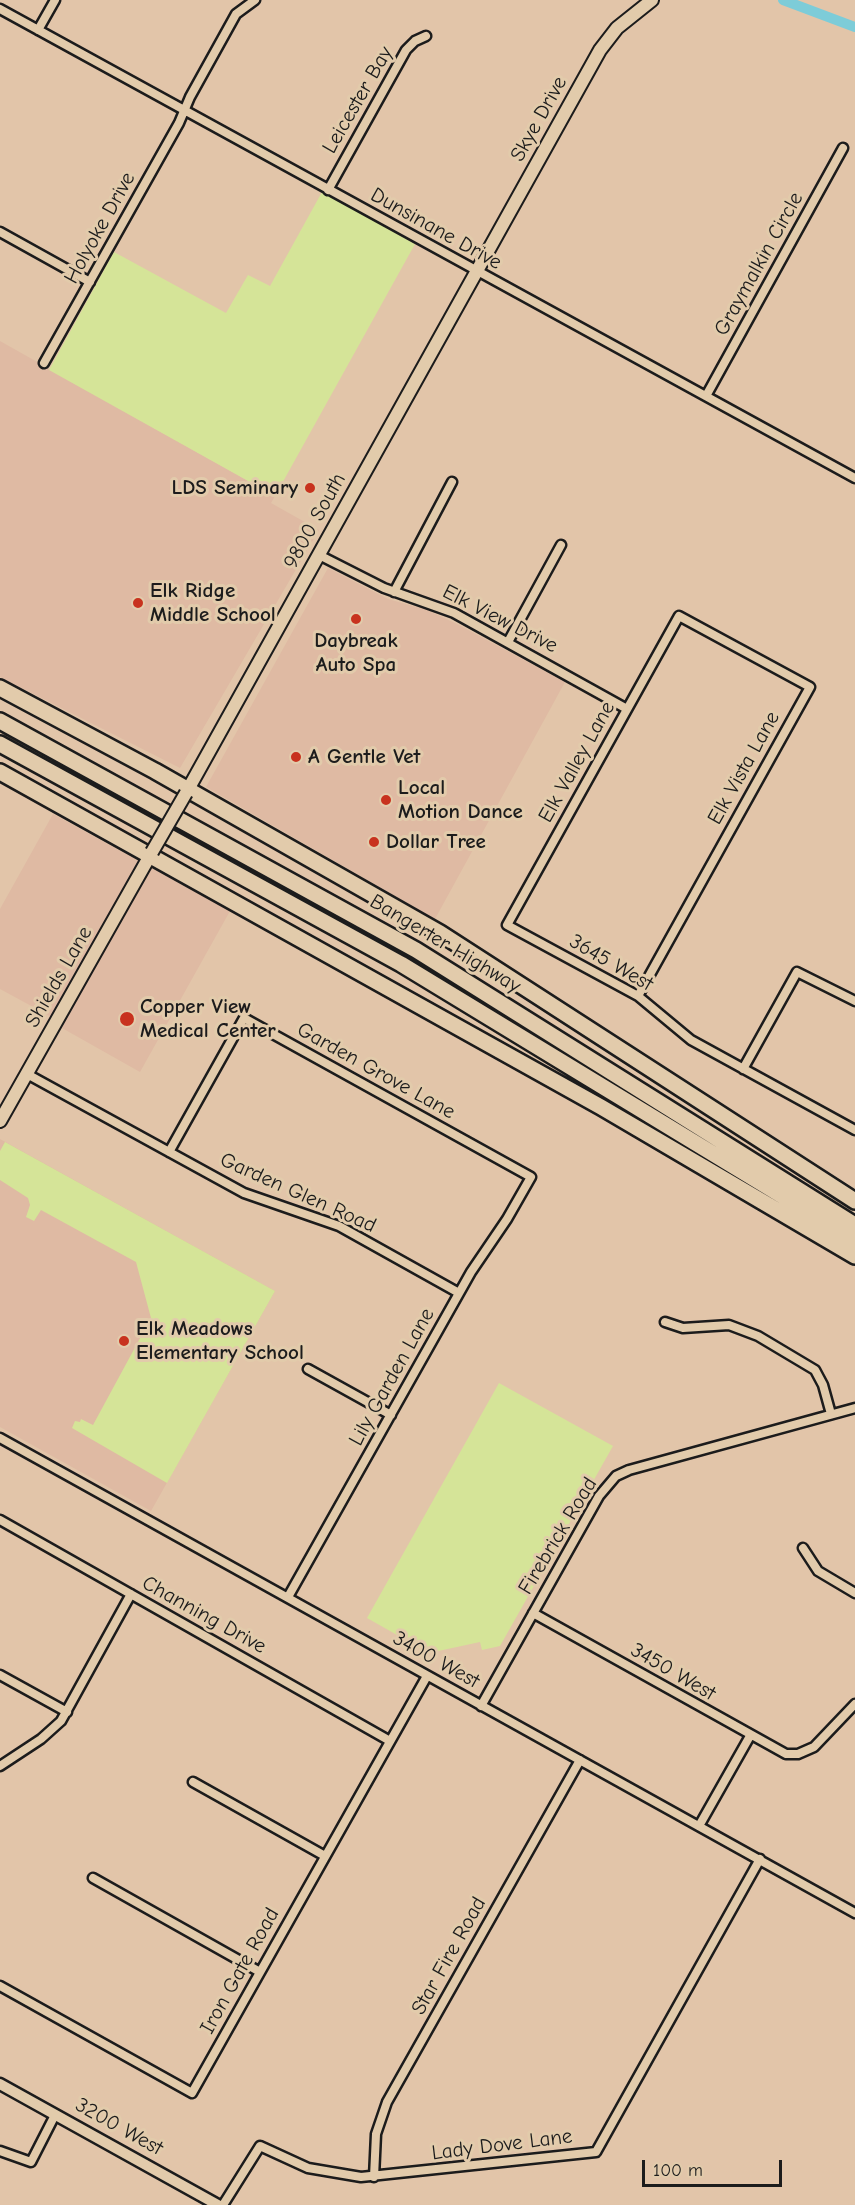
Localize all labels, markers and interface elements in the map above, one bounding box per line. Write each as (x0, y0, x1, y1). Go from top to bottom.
street label: Leicester Bay (317, 42, 399, 158)
street label: Skye Drive (505, 72, 573, 166)
street label: Holyoke Drive (59, 168, 141, 288)
street label: Dunsinane Drive (366, 183, 506, 275)
street label: Graymalkin Circle (709, 188, 809, 340)
street label: 9800 South (278, 469, 352, 573)
place label: LDS Seminary (171, 475, 298, 501)
marker: LDS Seminary (303, 481, 317, 495)
place label: Elk Ridge Middle School (150, 578, 276, 628)
street label: Elk View Drive (438, 579, 562, 659)
marker: Elk Ridge Middle School (131, 596, 145, 610)
marker: Daybreak Auto Spa (349, 612, 363, 626)
place label: Daybreak Auto Spa (314, 628, 398, 678)
street label: Elk Valley Lane (533, 697, 621, 827)
street label: Elk Vista Lane (703, 707, 785, 829)
place label: A Gentle Vet (308, 744, 420, 770)
marker: A Gentle Vet (289, 750, 303, 764)
place label: Local Motion Dance (398, 775, 523, 825)
marker: Local Motion Dance (379, 793, 393, 807)
place label: Dollar Tree (386, 829, 486, 855)
marker: Dollar Tree (367, 835, 381, 849)
street label: Bangerter Highway (365, 889, 525, 999)
street label: Shields Lane (20, 922, 98, 1032)
street label: 3645 West (565, 929, 657, 997)
place label: Copper View Medical Center (140, 994, 276, 1044)
marker: Copper View Medical Center (118, 1010, 136, 1028)
street label: Garden Grove Lane (293, 1017, 459, 1125)
street label: Garden Glen Road (216, 1147, 380, 1239)
street label: Lily Garden Lane (344, 1304, 440, 1450)
place label: Elk Meadows Elementary School (136, 1316, 304, 1366)
marker: Elk Meadows Elementary School (117, 1334, 131, 1348)
street label: Firebrick Road (513, 1473, 603, 1599)
street label: Channing Drive (138, 1571, 270, 1659)
street label: 3400 West (388, 1626, 484, 1694)
street label: 3450 West (626, 1638, 720, 1706)
street label: Star Fire Road (406, 1893, 492, 2019)
street label: Iron Gate Road (195, 1904, 285, 2038)
street label: 3200 West (71, 2093, 167, 2161)
street label: Lady Dove Lane (430, 2124, 574, 2166)
scale bar (645, 2148, 784, 2186)
text: 100 m (653, 2160, 703, 2181)

